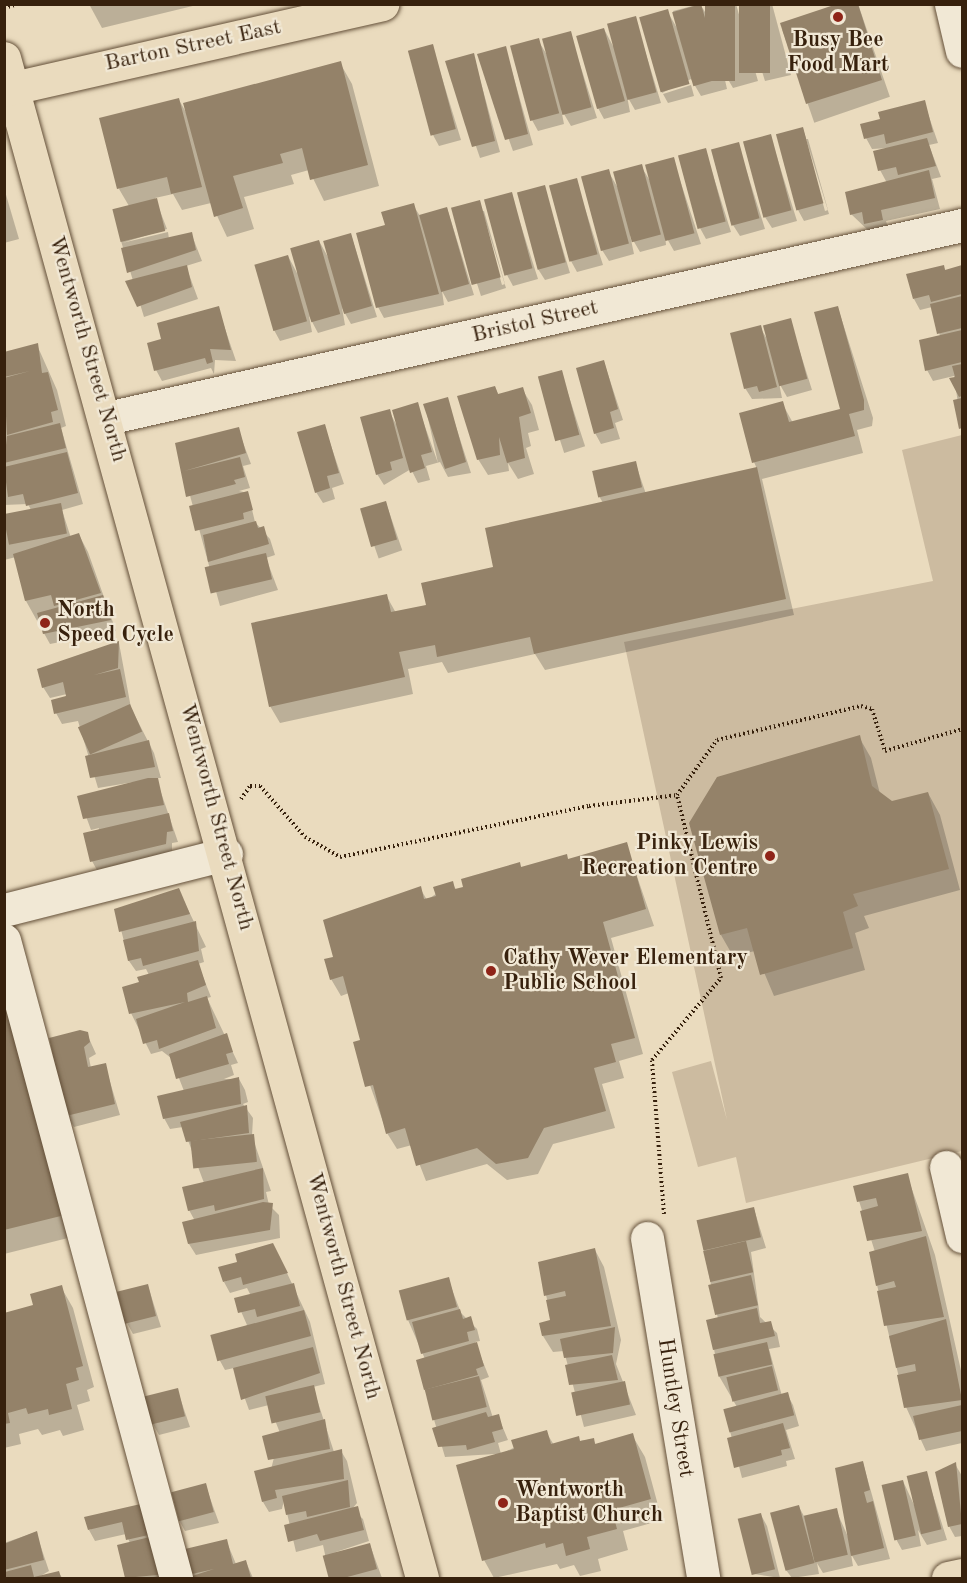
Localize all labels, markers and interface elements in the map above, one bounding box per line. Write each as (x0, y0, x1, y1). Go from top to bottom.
marker: Busy Bee Food Mart (831, 10, 845, 24)
street label: Barton Street East (102, 14, 284, 78)
place label: Busy Bee Food Mart (787, 27, 889, 78)
street label: Wentworth Street North (42, 233, 132, 465)
street label: Bristol Street (469, 295, 601, 349)
place label: North Speed Cycle (57, 597, 174, 648)
marker: North Speed Cycle (38, 616, 52, 630)
street label: Wentworth Street North (173, 701, 259, 933)
place label: Pinky Lewis Recreation Centre (581, 830, 758, 882)
marker: Pinky Lewis Recreation Centre (763, 849, 777, 863)
place label: Cathy Wever Elementary Public School (503, 945, 748, 996)
marker: Cathy Wever Elementary Public School (484, 964, 498, 978)
street label: Wentworth Street North (300, 1170, 386, 1402)
street label: Huntley Street (651, 1336, 699, 1480)
place label: Wentworth Baptist Church (515, 1477, 663, 1528)
marker: Wentworth Baptist Church (496, 1496, 510, 1510)

